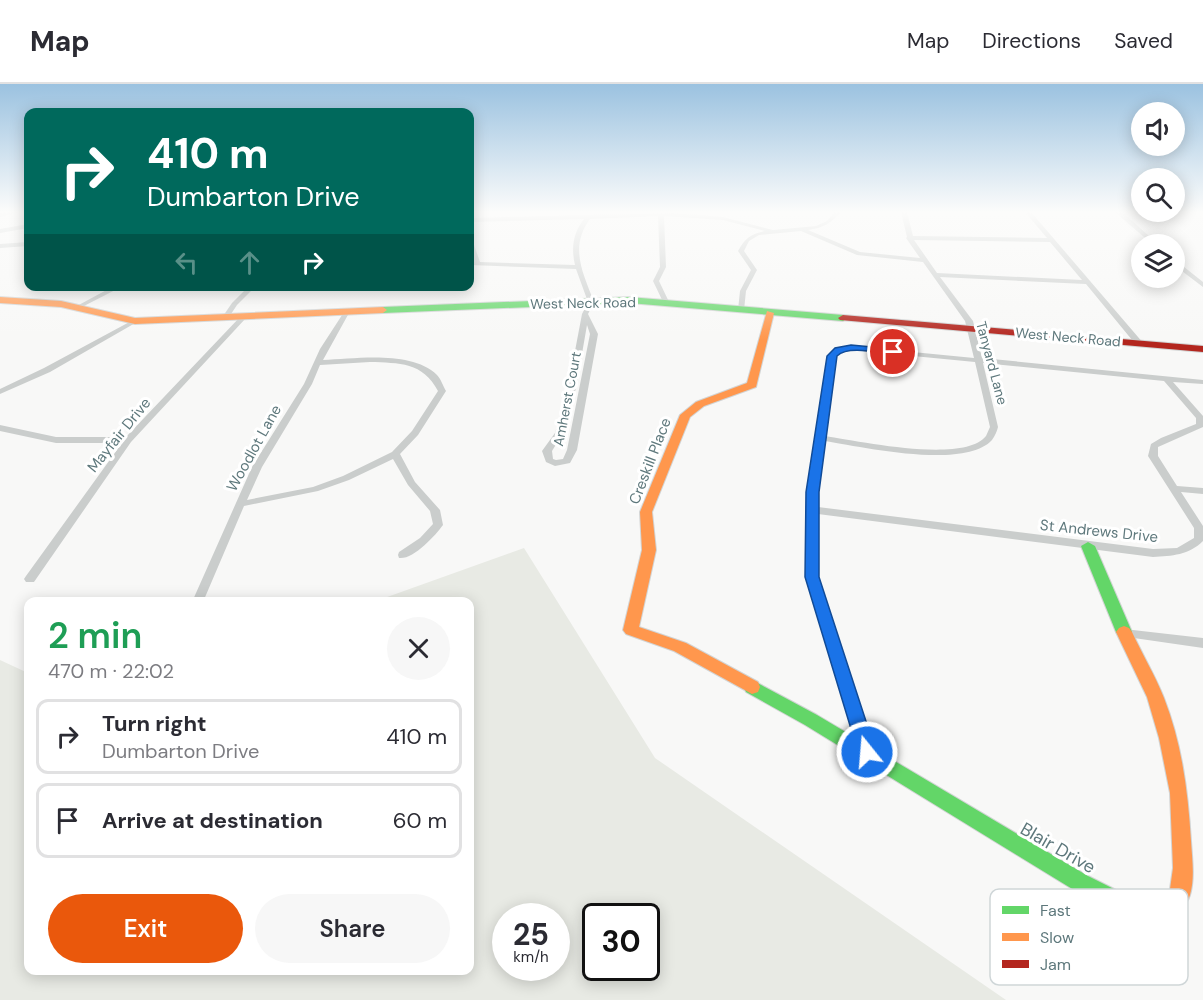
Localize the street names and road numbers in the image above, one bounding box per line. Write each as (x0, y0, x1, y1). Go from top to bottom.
street label: West Neck Road (530, 293, 636, 313)
street label: Tanyard Lane (972, 319, 1012, 407)
street label: West Neck Road (1015, 323, 1121, 351)
street label: Amherst Court (549, 350, 585, 448)
street label: Mayfair Drive (83, 394, 155, 476)
street label: Woodlot Lane (222, 401, 286, 495)
street label: Creskill Place (624, 415, 676, 507)
street label: St Andrews Drive (1039, 515, 1159, 547)
street label: Blair Drive (1016, 817, 1100, 879)

